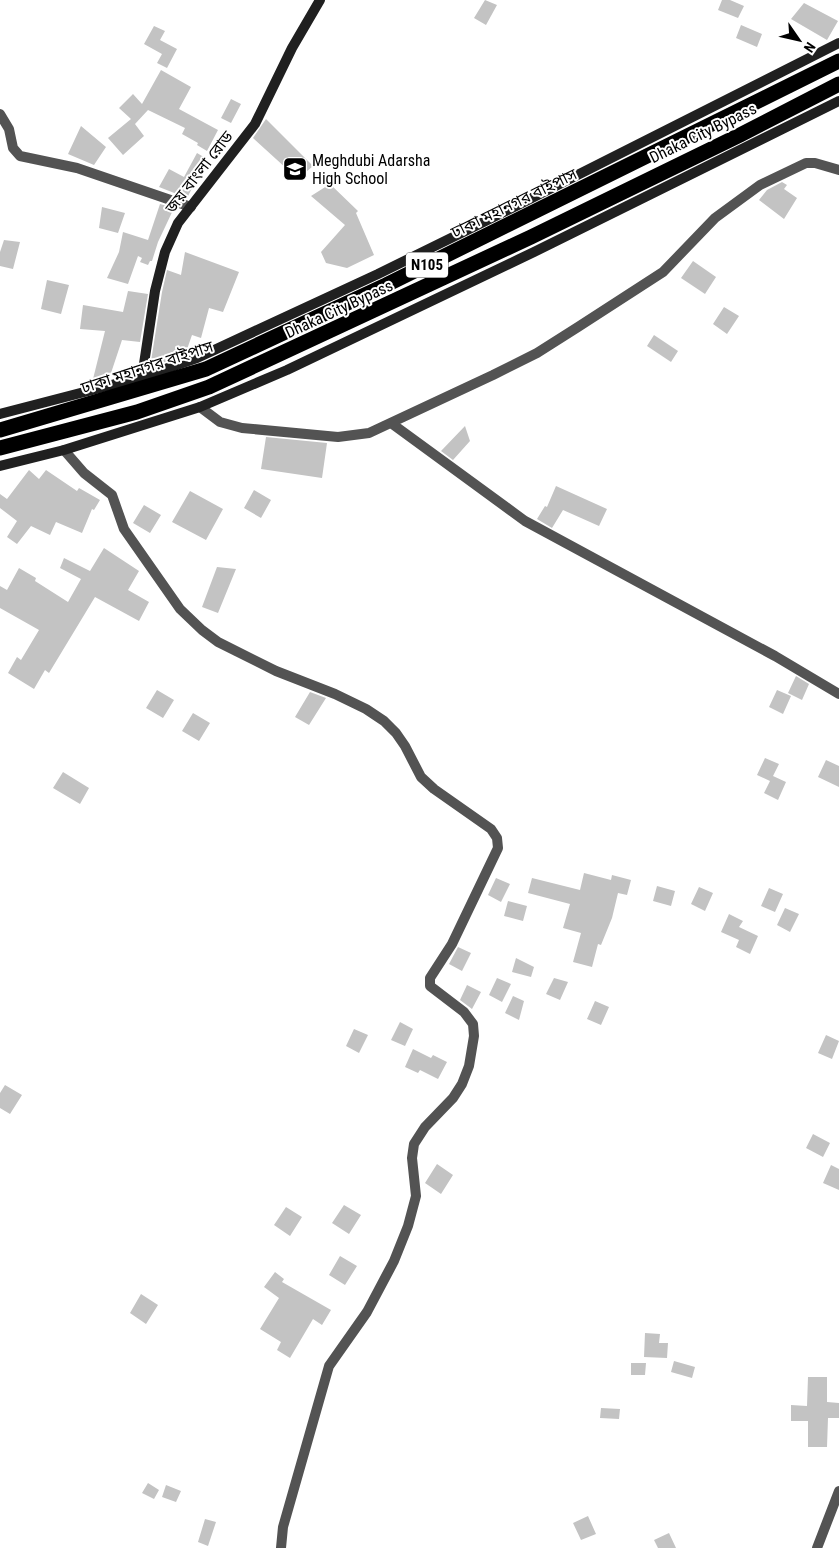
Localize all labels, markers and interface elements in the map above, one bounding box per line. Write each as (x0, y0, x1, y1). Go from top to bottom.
north arrow (774, 15, 824, 65)
text: N (801, 39, 819, 55)
street label: Dhaka City Bypass (647, 99, 759, 167)
street label: জয় বাংলা রোড (160, 127, 237, 218)
place label: Meghdubi Adarsha High School (312, 151, 431, 188)
school or university icon: Meghdubi Adarsha High School (282, 156, 308, 182)
street label: ঢাকা মহানগর বাইপাস (447, 164, 581, 242)
road number: N105 (406, 252, 448, 278)
street label: Dhaka City Bypass (282, 276, 396, 342)
street label: ঢাকা মহানগর বাইপাস (78, 336, 216, 398)

